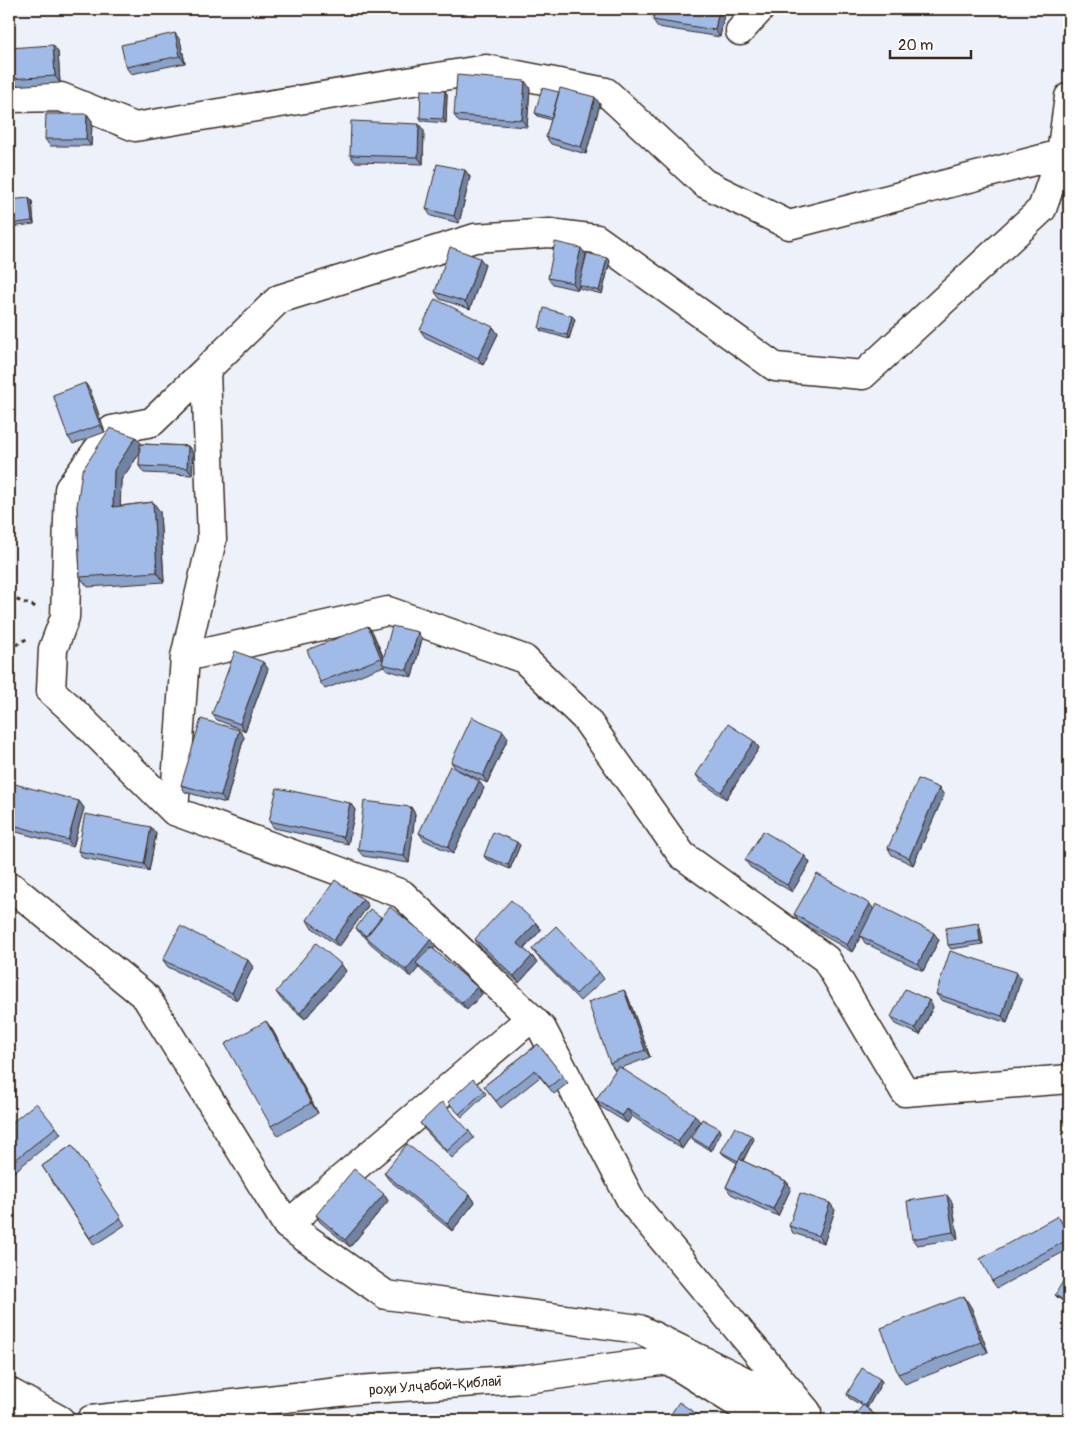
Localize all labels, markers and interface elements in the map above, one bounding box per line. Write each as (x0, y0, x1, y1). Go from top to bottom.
scale bar (890, 28, 972, 60)
text: 20 m (898, 36, 933, 55)
street label: роҳи Улҷабой-Қиблаӣ (368, 1372, 504, 1399)

